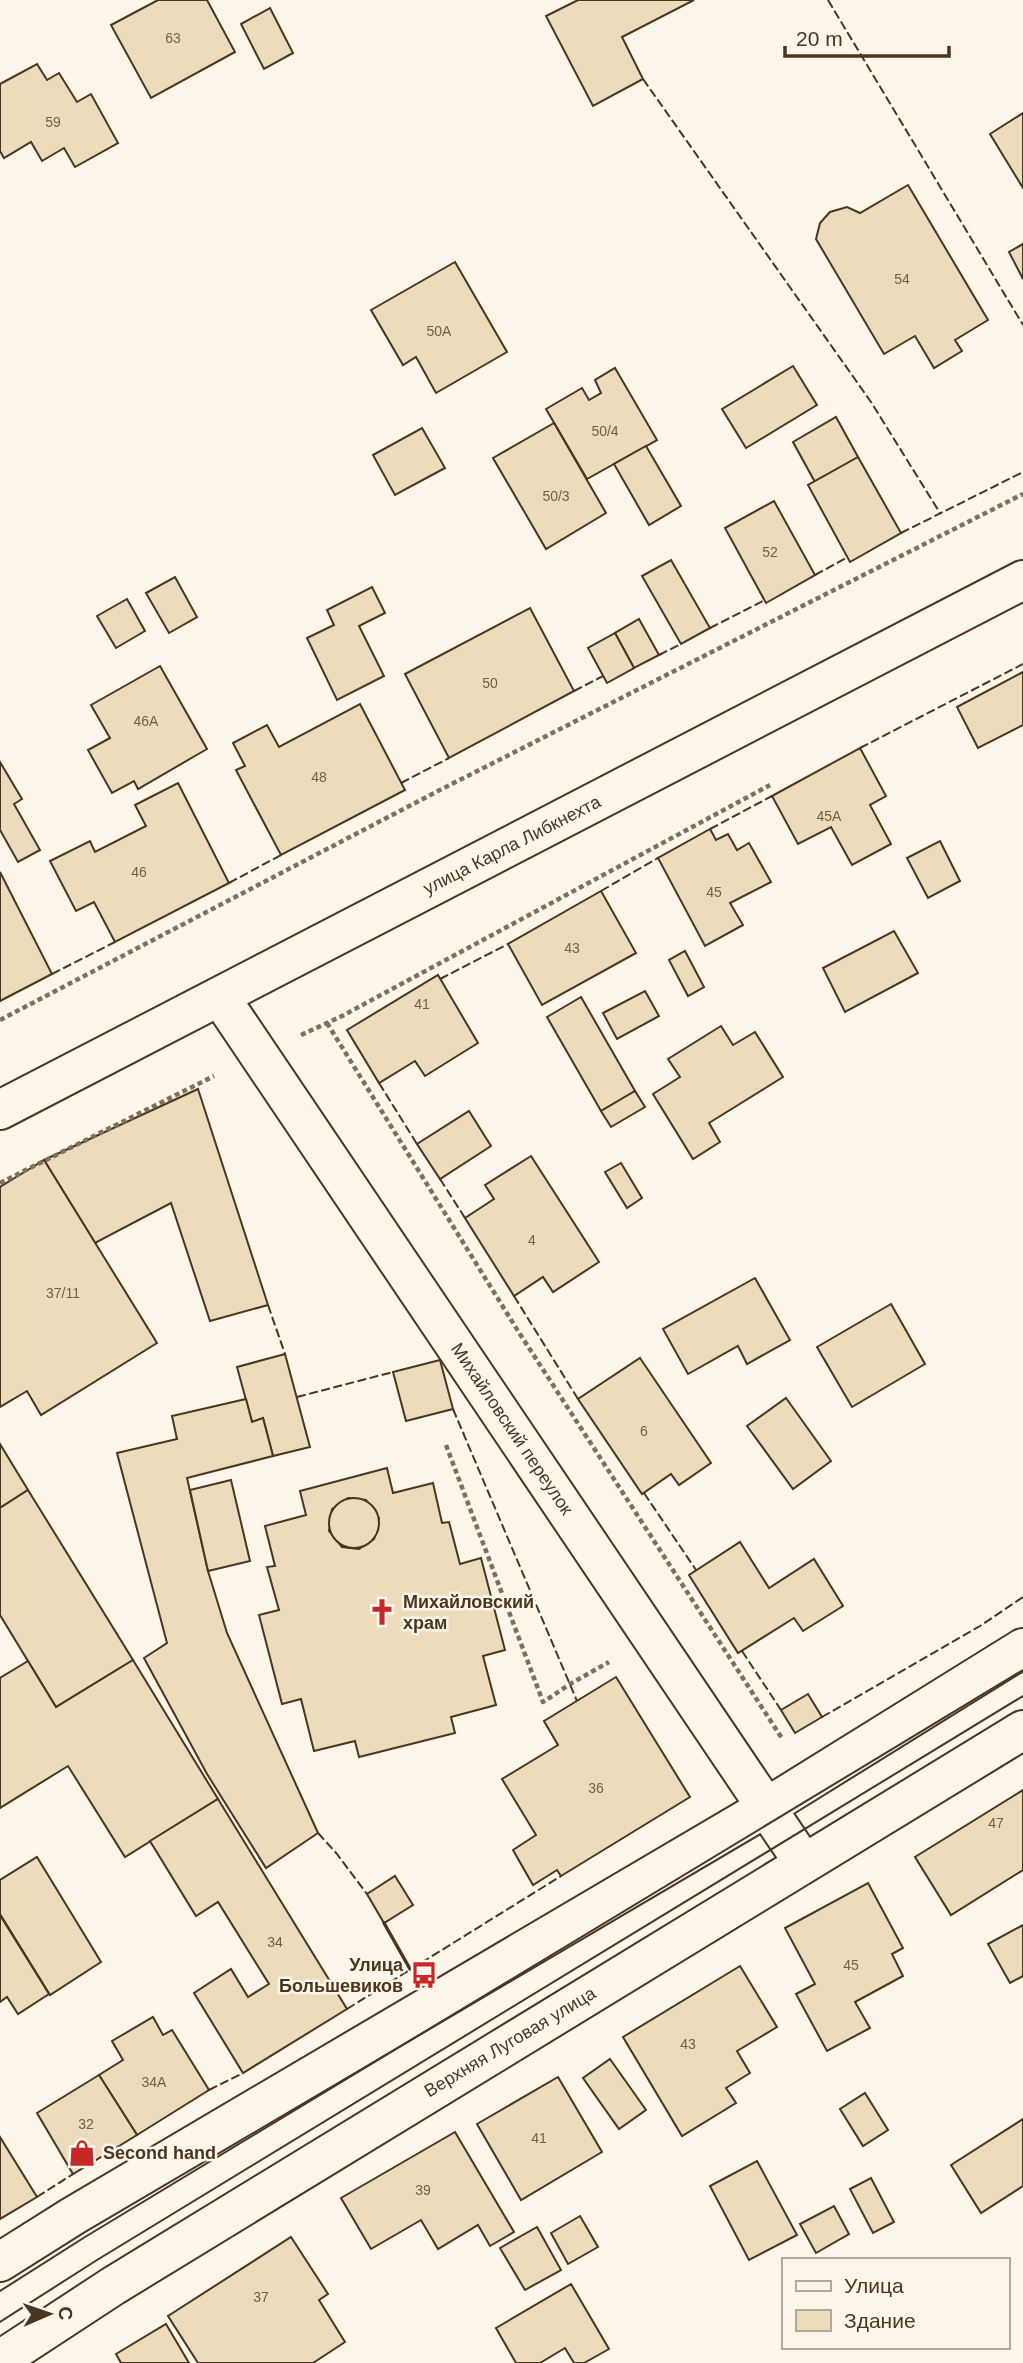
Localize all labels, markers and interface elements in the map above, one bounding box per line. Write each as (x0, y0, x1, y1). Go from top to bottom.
scale bar (785, 14, 950, 58)
text: 20 m (796, 27, 843, 50)
house number: 63 (165, 30, 181, 46)
house number: 59 (45, 114, 61, 130)
house number: 54 (894, 271, 910, 287)
house number: 50А (427, 323, 452, 339)
house number: 50/4 (591, 423, 619, 439)
house number: 50/3 (542, 488, 570, 504)
house number: 52 (762, 544, 778, 560)
house number: 50 (482, 675, 498, 691)
house number: 46А (134, 713, 159, 729)
house number: 48 (311, 769, 327, 785)
street label: улица Карла Либкнехта (420, 791, 605, 898)
house number: 45А (817, 808, 842, 824)
house number: 46 (131, 864, 147, 880)
house number: 45 (706, 884, 722, 900)
house number: 43 (564, 940, 580, 956)
house number: 41 (414, 996, 430, 1012)
house number: 4 (528, 1232, 536, 1248)
house number: 37/11 (46, 1285, 80, 1301)
street label: Михайловский переулок (447, 1339, 577, 1519)
house number: 6 (640, 1423, 648, 1439)
place label: Михайловский храм (403, 1592, 534, 1633)
church icon: Михайловский храм (367, 1597, 397, 1627)
house number: 36 (588, 1780, 604, 1796)
house number: 47 (988, 1815, 1004, 1831)
house number: 34 (267, 1934, 283, 1950)
place label: Улица Большевиков (279, 1955, 404, 1996)
house number: 45 (843, 1957, 859, 1973)
bus stop icon: Улица Большевиков (409, 1960, 439, 1990)
street label: Верхняя Луговая улица (421, 1982, 600, 2101)
house number: 43 (680, 2036, 696, 2052)
house number: 34А (142, 2074, 167, 2090)
house number: 32 (78, 2116, 94, 2132)
house number: 41 (531, 2130, 547, 2146)
shop icon: Second hand (67, 2138, 97, 2168)
place label: Second hand (103, 2143, 216, 2163)
house number: 39 (415, 2182, 431, 2198)
legend (782, 2258, 1009, 2349)
text: Улица (844, 2274, 904, 2297)
north arrow (14, 2279, 84, 2349)
house number: 37 (253, 2289, 269, 2305)
text: С (55, 2306, 76, 2321)
text: Здание (844, 2309, 916, 2332)

